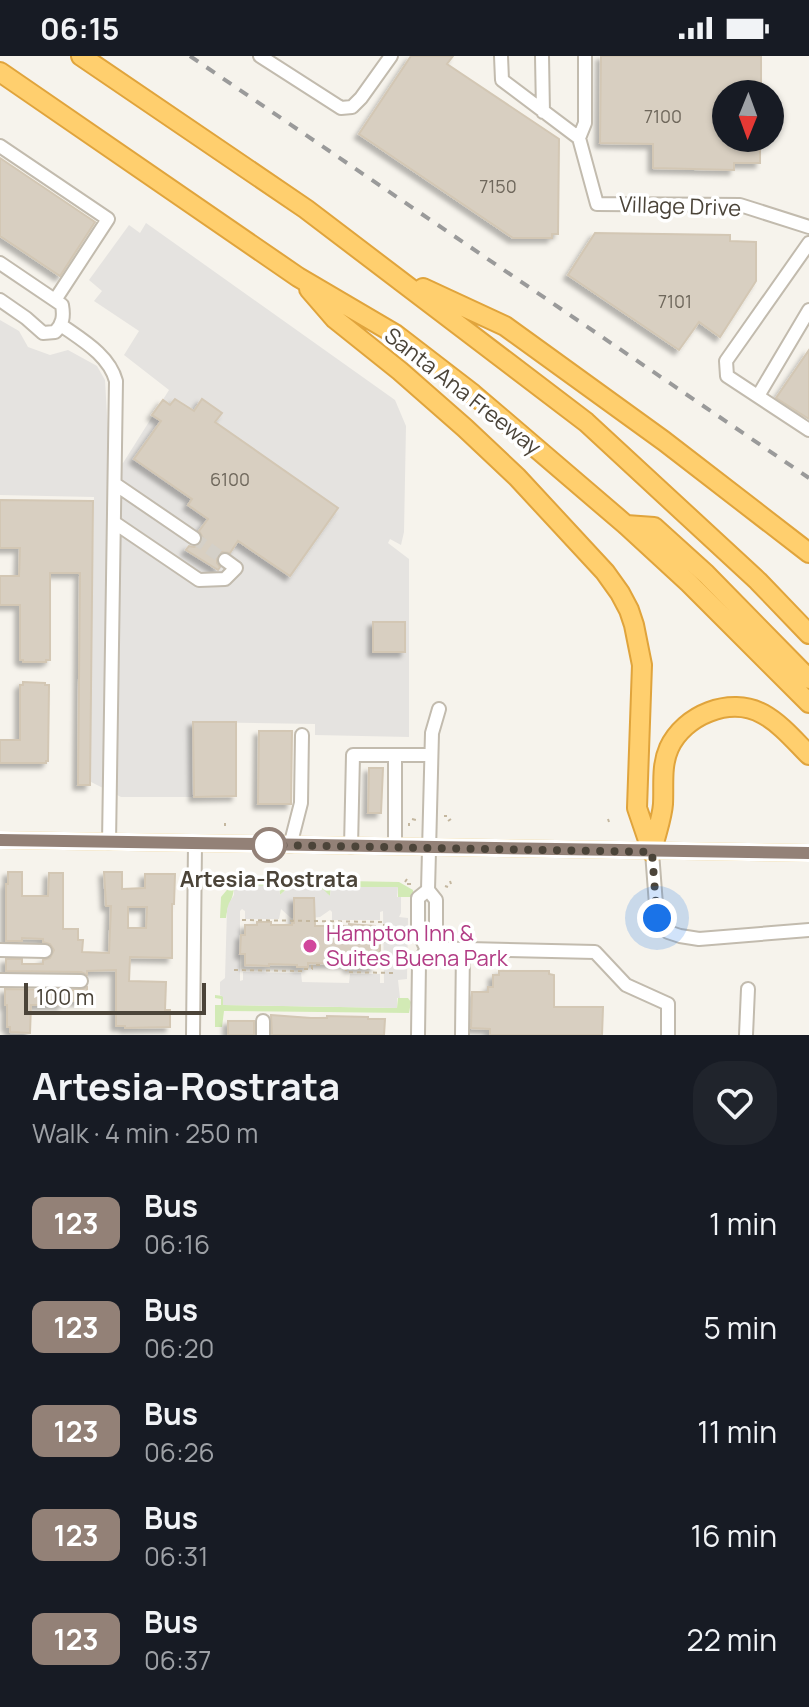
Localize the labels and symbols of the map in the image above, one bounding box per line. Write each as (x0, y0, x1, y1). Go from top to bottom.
north arrow (712, 80, 784, 152)
house number: 7100 (644, 104, 682, 128)
house number: 7150 (479, 174, 517, 198)
street label: Village Drive (618, 189, 742, 223)
house number: 7101 (658, 289, 692, 313)
street label: Santa Ana Freeway (378, 320, 548, 462)
house number: 6100 (210, 467, 250, 491)
marker: Artesia-Rostrata (252, 828, 286, 862)
place label: Artesia-Rostrata (180, 864, 358, 894)
your location (637, 898, 677, 938)
place label: Hampton Inn & Suites Buena Park (326, 918, 509, 973)
marker: Hampton Inn & Suites Buena Park (301, 937, 319, 955)
scale bar (24, 979, 206, 1015)

